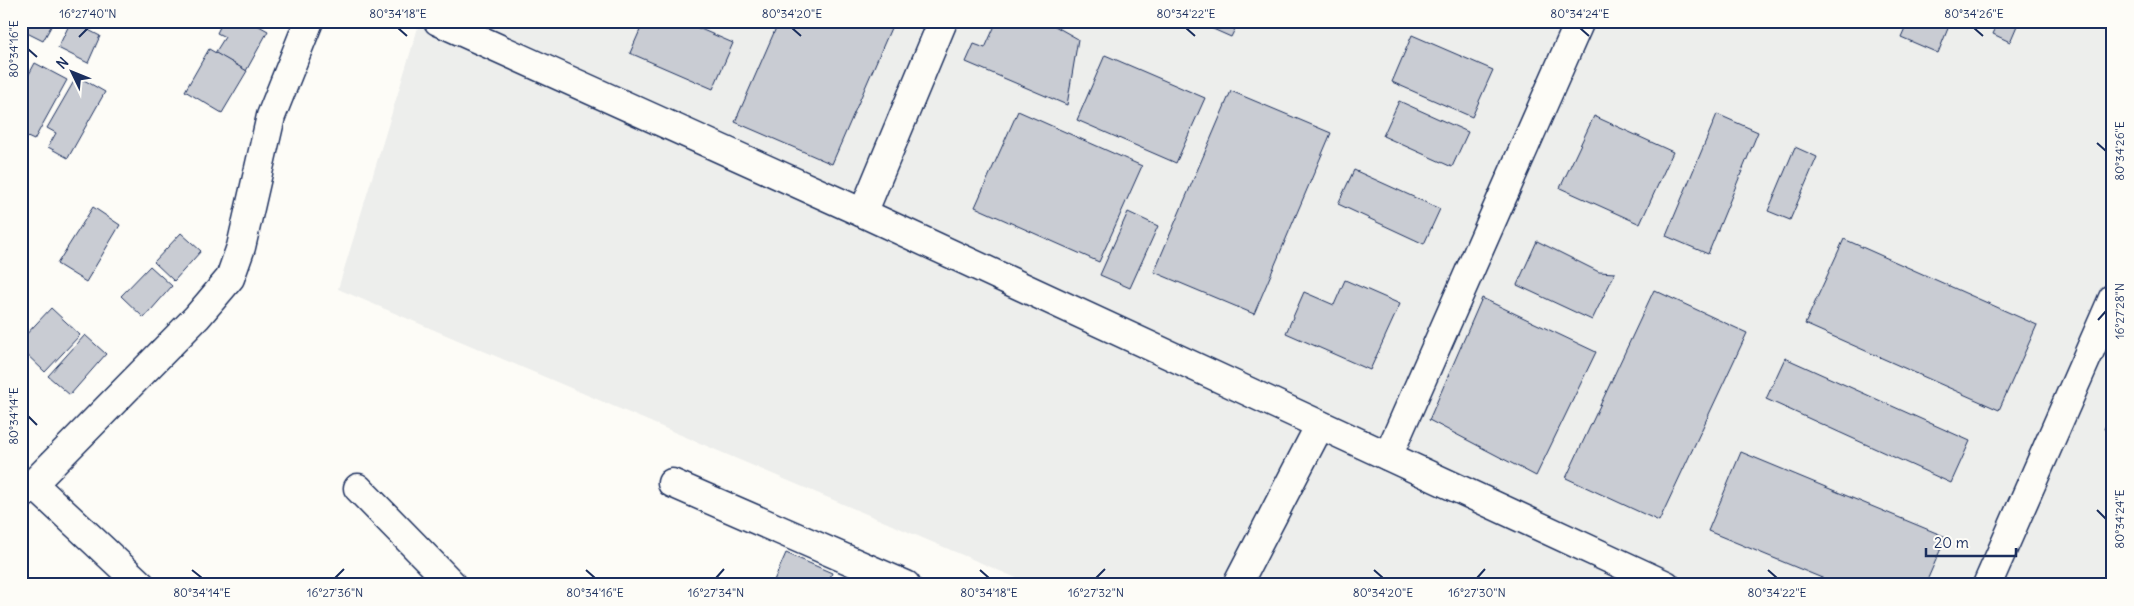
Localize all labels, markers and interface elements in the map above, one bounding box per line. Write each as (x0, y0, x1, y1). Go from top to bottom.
text: 16°27'40"N (59, 6, 117, 21)
text: 80°34'18"E (369, 6, 427, 21)
text: 80°34'20"E (762, 6, 822, 21)
text: 80°34'22"E (1156, 6, 1216, 21)
text: 80°34'24"E (1550, 6, 1610, 21)
text: 80°34'26"E (1944, 6, 2004, 21)
text: 80°34'16"E (6, 20, 21, 78)
north arrow (48, 48, 98, 98)
text: N (53, 53, 72, 73)
text: 80°34'26"E (2112, 121, 2127, 181)
text: 16°27'28"N (2112, 283, 2127, 339)
text: 80°34'14"E (6, 387, 21, 445)
text: 80°34'24"E (2112, 489, 2127, 549)
scale bar (1926, 526, 2016, 558)
text: 20 m (1934, 533, 1969, 552)
text: 80°34'14"E (173, 585, 231, 600)
text: 16°27'36"N (307, 585, 363, 600)
text: 80°34'16"E (566, 585, 624, 600)
text: 16°27'34"N (688, 585, 744, 600)
text: 80°34'18"E (960, 585, 1018, 600)
text: 16°27'32"N (1068, 585, 1124, 600)
text: 80°34'20"E (1353, 585, 1413, 600)
text: 16°27'30"N (1448, 585, 1506, 600)
text: 80°34'22"E (1747, 585, 1807, 600)

